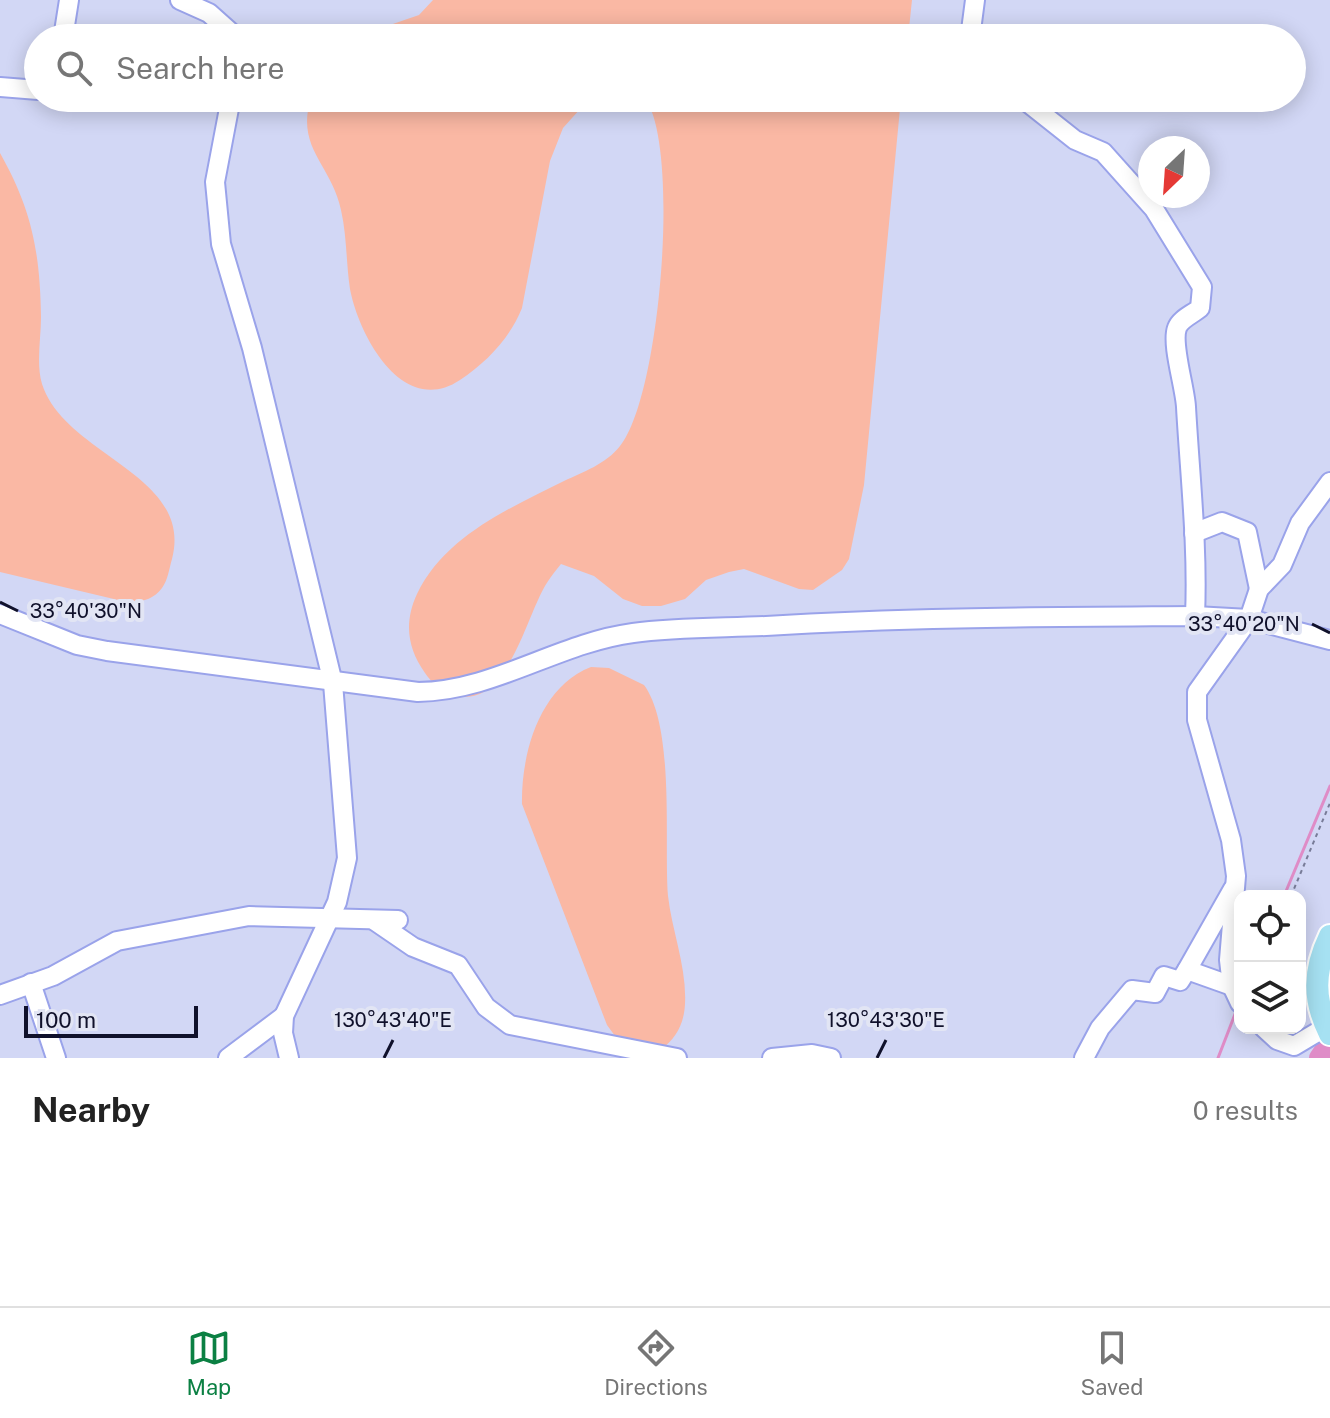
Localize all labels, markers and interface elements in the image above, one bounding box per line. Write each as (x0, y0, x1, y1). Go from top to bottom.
search box (24, 24, 1306, 112)
icon: search (52, 46, 96, 90)
text: Search here (116, 50, 284, 86)
north arrow (1138, 136, 1210, 208)
text: 33°40'30"N (30, 599, 142, 623)
text: 33°40'20"N (1188, 612, 1300, 636)
map controls (1234, 890, 1306, 1034)
button: locate (1234, 890, 1306, 962)
button: layers (1234, 962, 1306, 1034)
scale bar (24, 1002, 198, 1038)
text: 100 m (36, 1007, 96, 1033)
text: 130°43'40"E (334, 1008, 452, 1032)
text: 130°43'30"E (827, 1008, 945, 1032)
text: Nearby (32, 1090, 150, 1130)
text: 0 results (1193, 1095, 1298, 1126)
tab: Map (187, 1326, 231, 1400)
tab: Directions (604, 1326, 708, 1400)
tab: Saved (1081, 1326, 1143, 1400)

